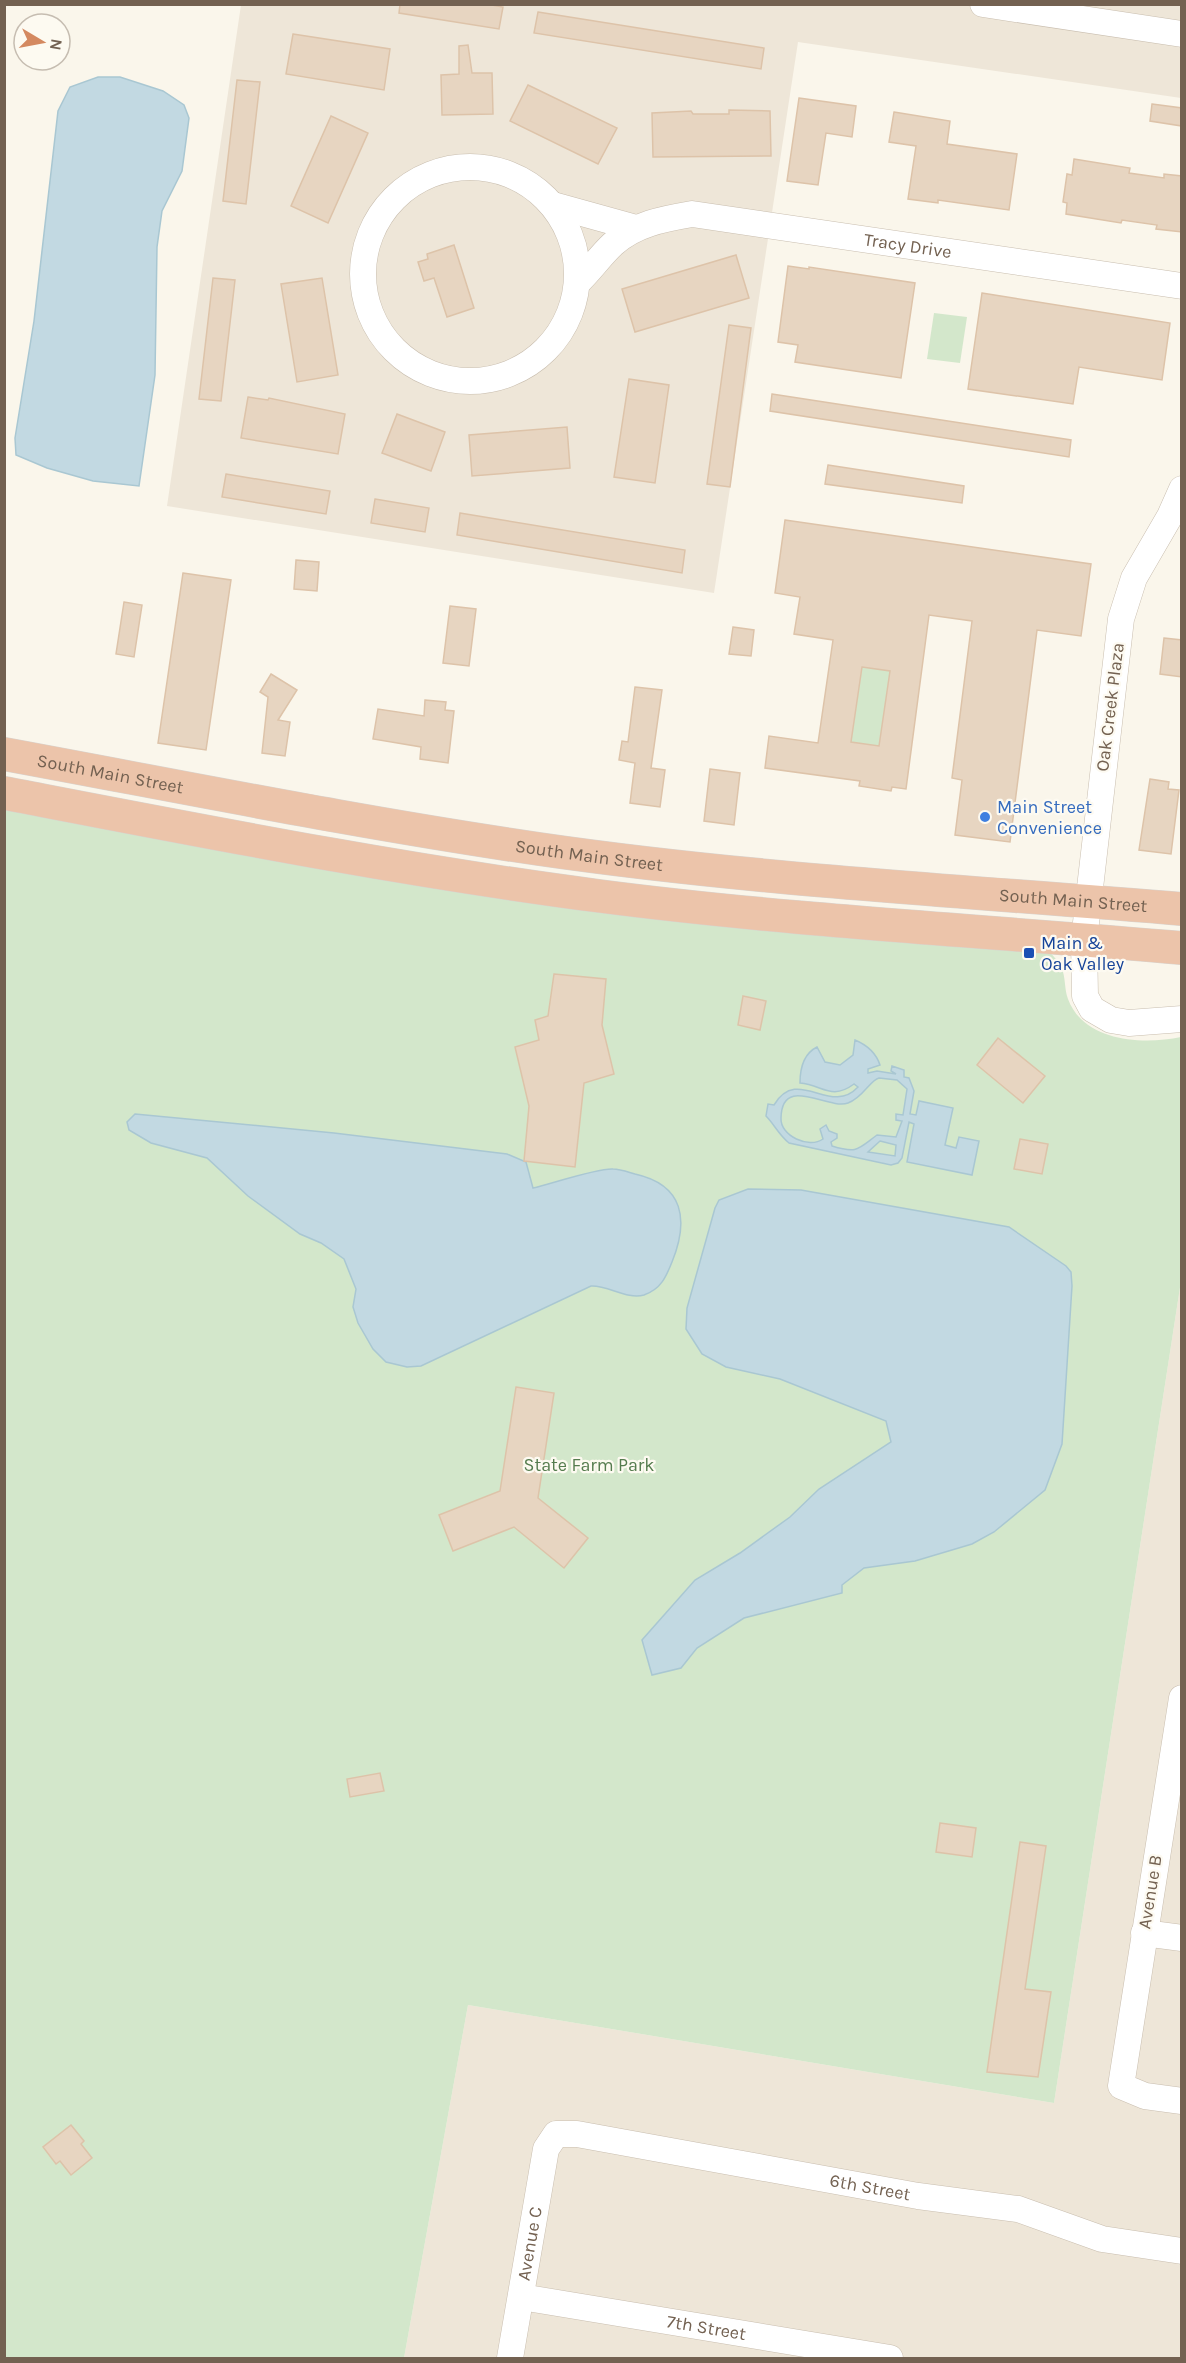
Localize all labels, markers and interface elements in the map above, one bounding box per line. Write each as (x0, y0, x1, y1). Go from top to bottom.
north arrow (12, 12, 72, 72)
text: N (46, 37, 67, 52)
street label: Tracy Drive (863, 228, 953, 263)
street label: Oak Creek Plaza (1091, 641, 1129, 773)
street label: South Main Street (35, 749, 186, 799)
place label: Main Street Convenience (997, 796, 1102, 839)
marker: Main Street Convenience (978, 810, 992, 824)
street label: South Main Street (514, 835, 664, 876)
street label: South Main Street (998, 884, 1148, 917)
place label: Main & Oak Valley (1041, 932, 1125, 975)
marker: Main & Oak Valley (1022, 946, 1036, 960)
park label: State Farm Park (524, 1454, 654, 1476)
street label: Avenue B (1133, 1853, 1167, 1931)
street label: 6th Street (828, 2169, 912, 2205)
street label: Avenue C (513, 2205, 547, 2282)
street label: 7th Street (665, 2310, 748, 2345)

